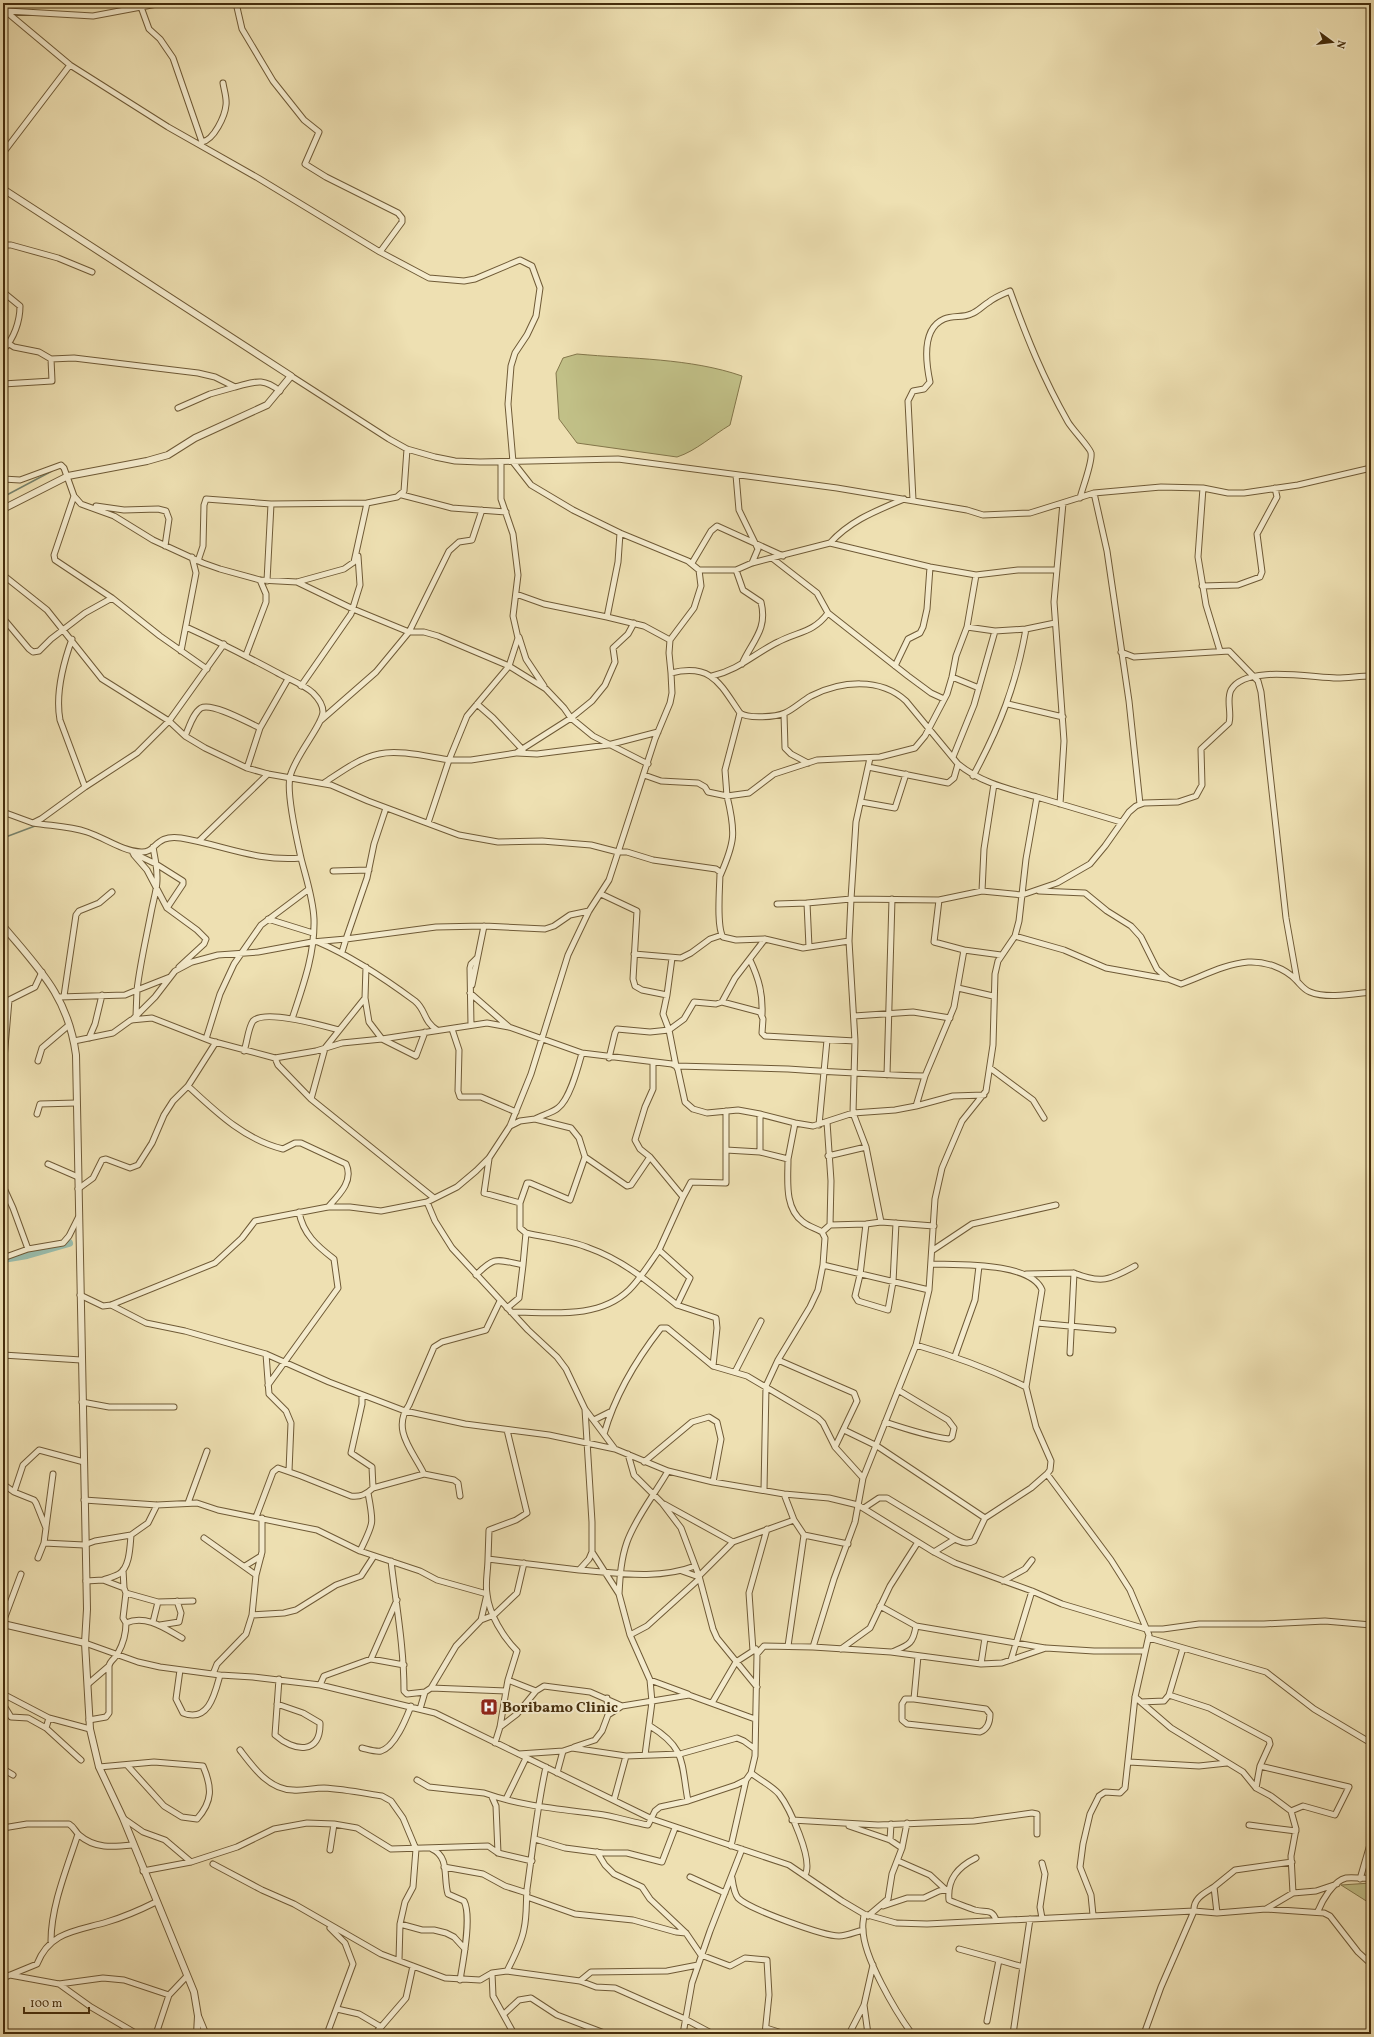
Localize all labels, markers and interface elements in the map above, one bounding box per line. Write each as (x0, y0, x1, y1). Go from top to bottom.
north arrow (1312, 22, 1352, 62)
text: N (1332, 38, 1348, 50)
hospital icon: Boribamo Clinic (479, 1697, 499, 1717)
place label: Boribamo Clinic (502, 1698, 618, 1719)
scale bar (24, 1989, 89, 2015)
text: 100 m (30, 1996, 63, 2012)

